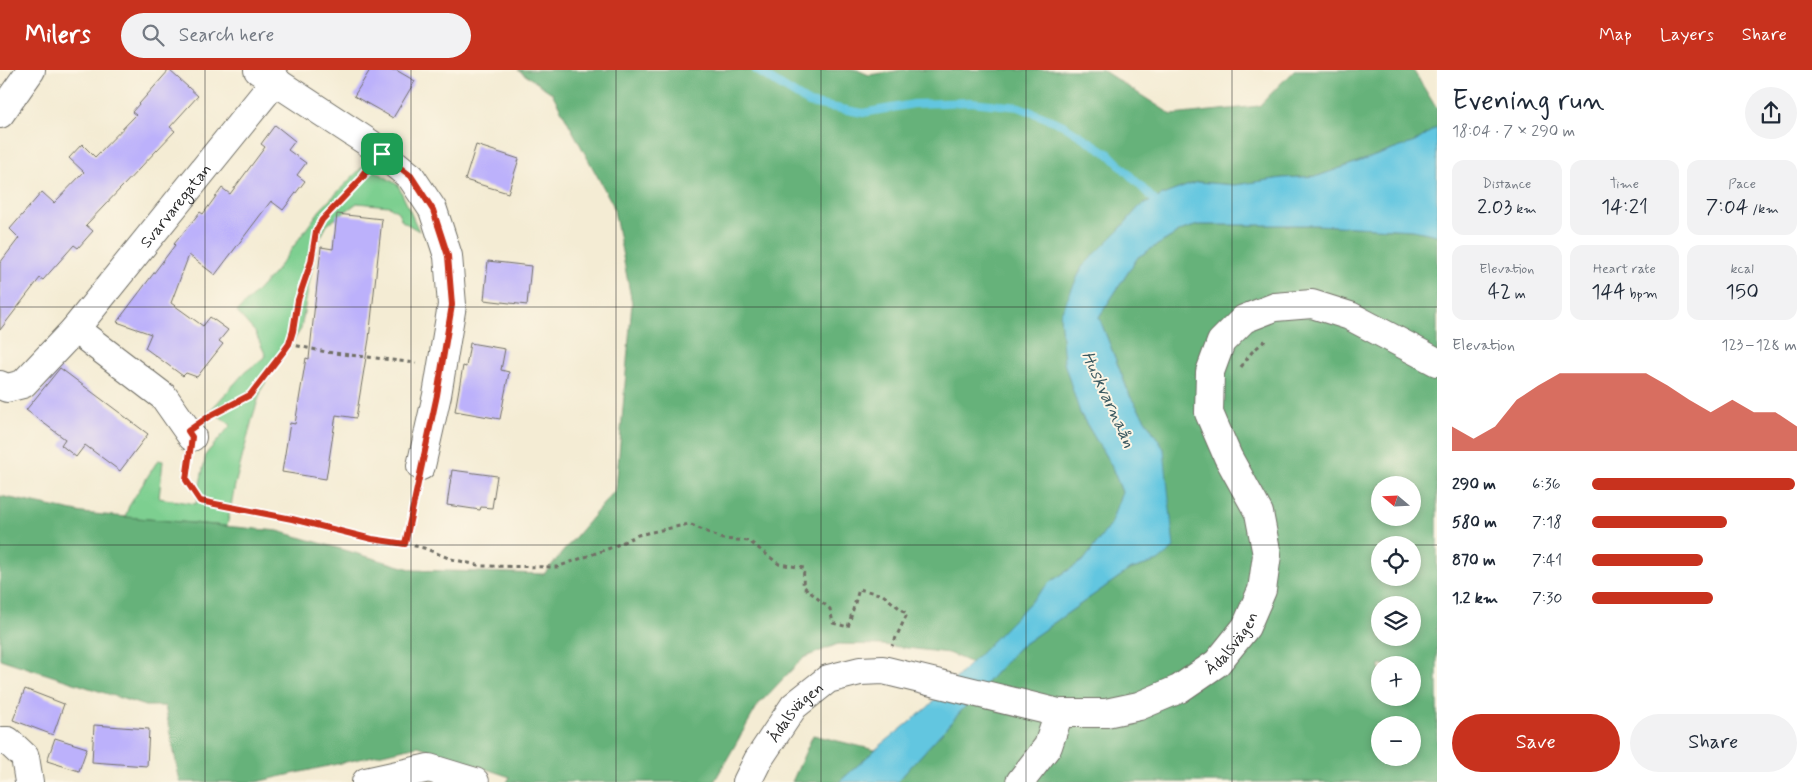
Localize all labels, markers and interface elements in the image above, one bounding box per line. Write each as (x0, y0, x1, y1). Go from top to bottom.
search box (121, 13, 471, 58)
text: Milers (25, 20, 91, 51)
icon: search (139, 21, 167, 49)
text: Search here (179, 23, 274, 48)
text: Map (1599, 23, 1632, 47)
text: Layers (1660, 23, 1714, 47)
text: Share (1742, 23, 1787, 47)
text: Evening run (1452, 83, 1605, 120)
button: share (1745, 87, 1797, 139)
text: 18:04 · 7 × 290 m (1452, 121, 1575, 142)
pin (361, 133, 403, 175)
icon: arrive (368, 140, 396, 168)
street label: Svarvaregatan (136, 160, 217, 253)
text: Distance (1482, 175, 1531, 193)
text: Time (1610, 175, 1639, 193)
text: Pace (1728, 175, 1756, 193)
text: 2.03 (1477, 193, 1512, 221)
text: 14:21 (1601, 193, 1648, 221)
text: 7:04 (1706, 193, 1748, 221)
text: km (1512, 200, 1537, 218)
text: /km (1748, 200, 1779, 218)
text: Elevation (1479, 260, 1534, 278)
text: Heart rate (1593, 260, 1656, 278)
text: kcal (1730, 260, 1754, 278)
text: 42 (1488, 278, 1511, 306)
text: 144 (1591, 278, 1626, 306)
text: 150 (1726, 278, 1759, 306)
text: m (1511, 285, 1526, 303)
text: bpm (1626, 285, 1658, 303)
text: Elevation (1452, 335, 1515, 356)
text: 123–128 m (1721, 335, 1797, 356)
water label: Huskvarnaån (1075, 347, 1141, 452)
text: 290 m (1452, 474, 1496, 495)
text: 6:36 (1532, 474, 1561, 495)
north arrow (1371, 476, 1421, 526)
map controls (1371, 476, 1421, 766)
text: 580 m (1452, 512, 1497, 533)
text: 7:18 (1532, 512, 1562, 533)
button: locate (1371, 536, 1421, 586)
text: 870 m (1452, 550, 1496, 571)
text: 7:41 (1532, 550, 1562, 571)
text: 1.2 km (1452, 588, 1498, 609)
text: 7:30 (1532, 588, 1562, 609)
button: layers (1371, 596, 1421, 646)
street label: Ådalsvägen (1201, 609, 1263, 680)
button: + (1371, 656, 1421, 706)
street label: Ådalsvägen (764, 678, 828, 747)
button: Save (1452, 714, 1620, 772)
button: Share (1630, 714, 1797, 772)
button: − (1371, 716, 1421, 766)

